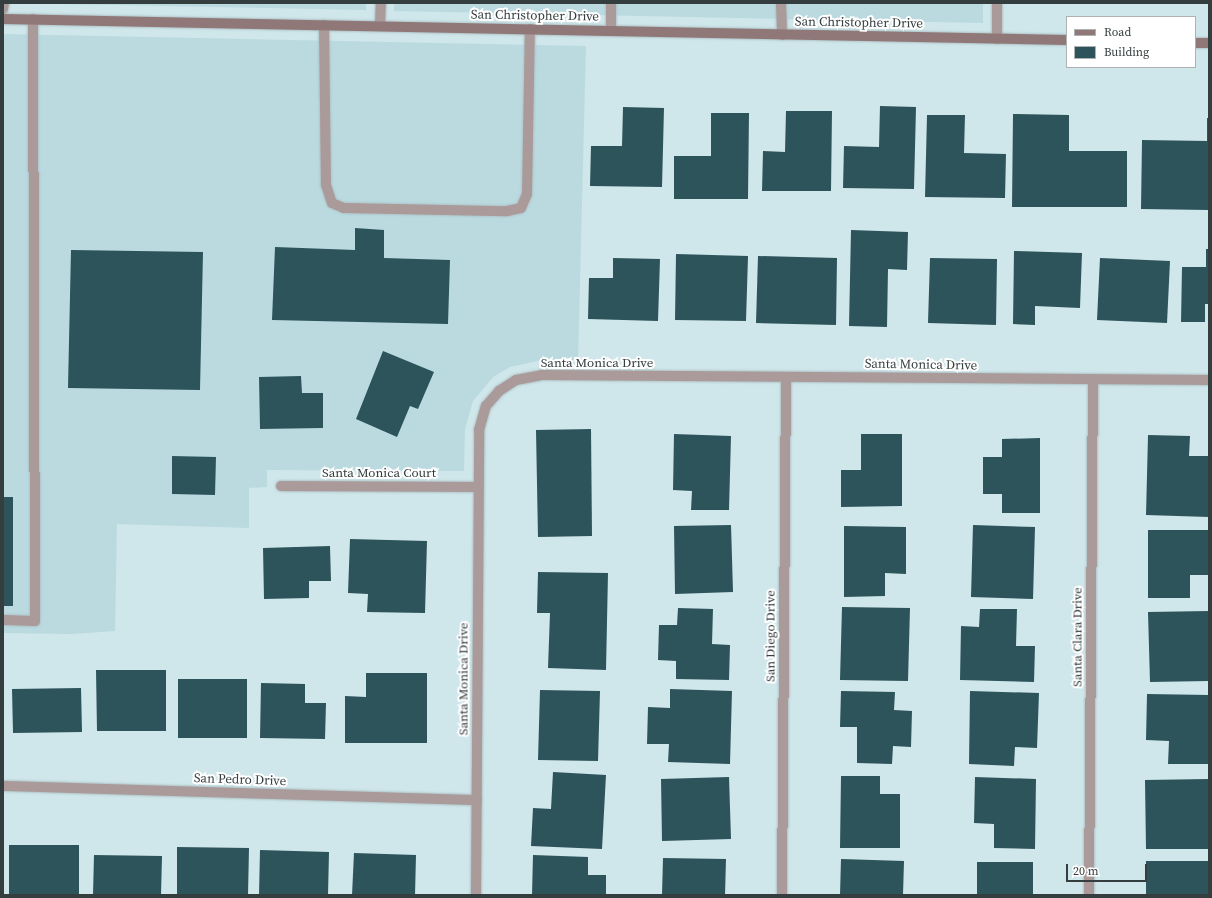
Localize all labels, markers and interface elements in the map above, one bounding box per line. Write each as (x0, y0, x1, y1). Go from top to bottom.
street label: San Christopher Drive (471, 7, 599, 25)
street label: San Christopher Drive (795, 14, 923, 32)
legend (1066, 16, 1196, 68)
text: Road (1104, 24, 1131, 40)
text: Building (1104, 44, 1149, 60)
street label: Santa Monica Drive (541, 355, 653, 371)
street label: Santa Monica Drive (865, 356, 977, 374)
street label: Santa Monica Court (322, 465, 436, 481)
street label: Santa Clara Drive (1070, 587, 1086, 687)
street label: San Diego Drive (763, 590, 779, 682)
street label: Santa Monica Drive (456, 623, 472, 735)
street label: San Pedro Drive (194, 771, 286, 789)
scale bar (1068, 856, 1149, 882)
text: 20 m (1073, 863, 1099, 879)

